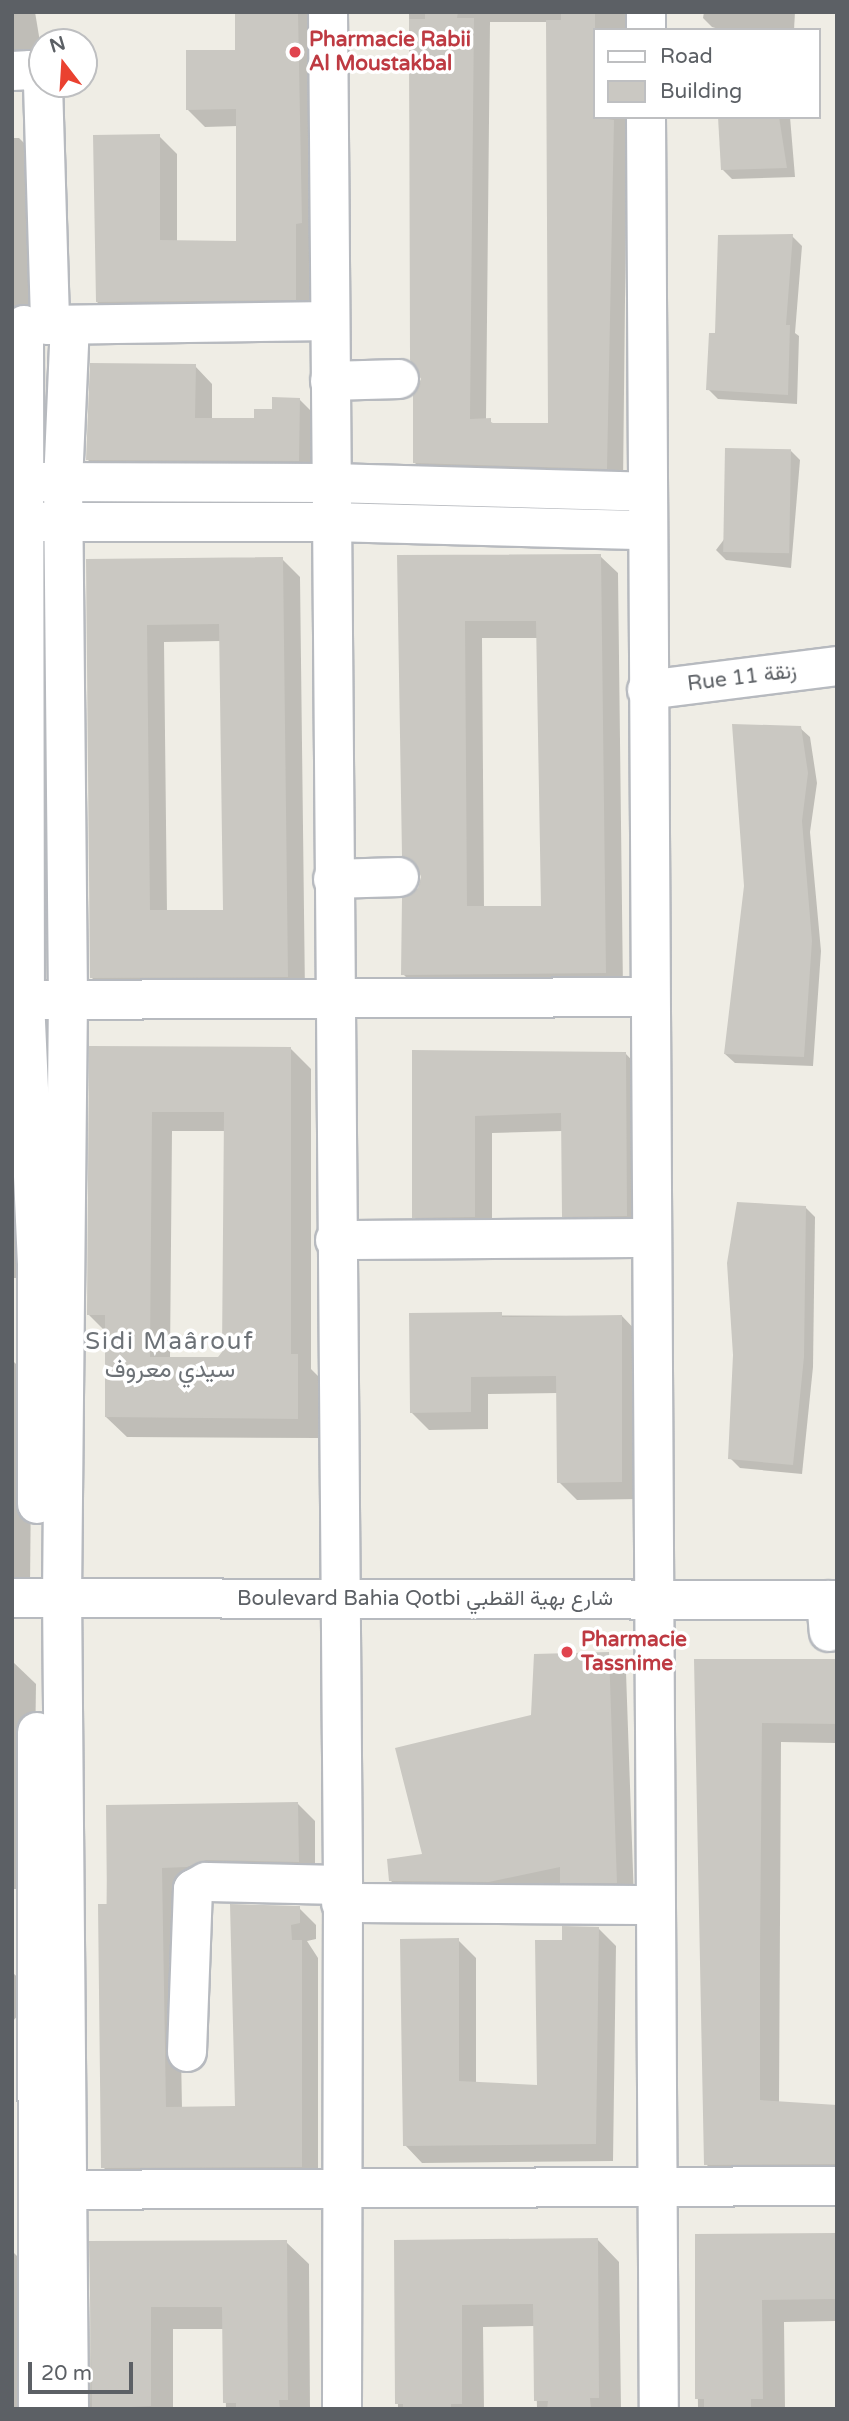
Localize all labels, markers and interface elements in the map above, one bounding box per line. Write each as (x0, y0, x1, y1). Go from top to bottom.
place label: Pharmacie Rabii Al Moustakbal (309, 27, 471, 77)
north arrow (28, 28, 98, 98)
legend (594, 28, 821, 119)
text: N (47, 32, 68, 58)
marker: Pharmacie Rabii Al Moustakbal (287, 44, 303, 60)
text: Road (660, 44, 713, 69)
text: Building (660, 79, 742, 104)
street label: Rue 11 زنقة (686, 659, 798, 697)
district label: Sidi Maârouf سيدي معروف (87, 1328, 253, 1384)
street label: Boulevard Bahia Qotbi شارع بهية القطبي (237, 1586, 613, 1612)
place label: Pharmacie Tassnime (581, 1627, 687, 1677)
marker: Pharmacie Tassnime (559, 1644, 575, 1660)
scale bar (32, 2348, 136, 2392)
text: 20 m (41, 2361, 92, 2386)

